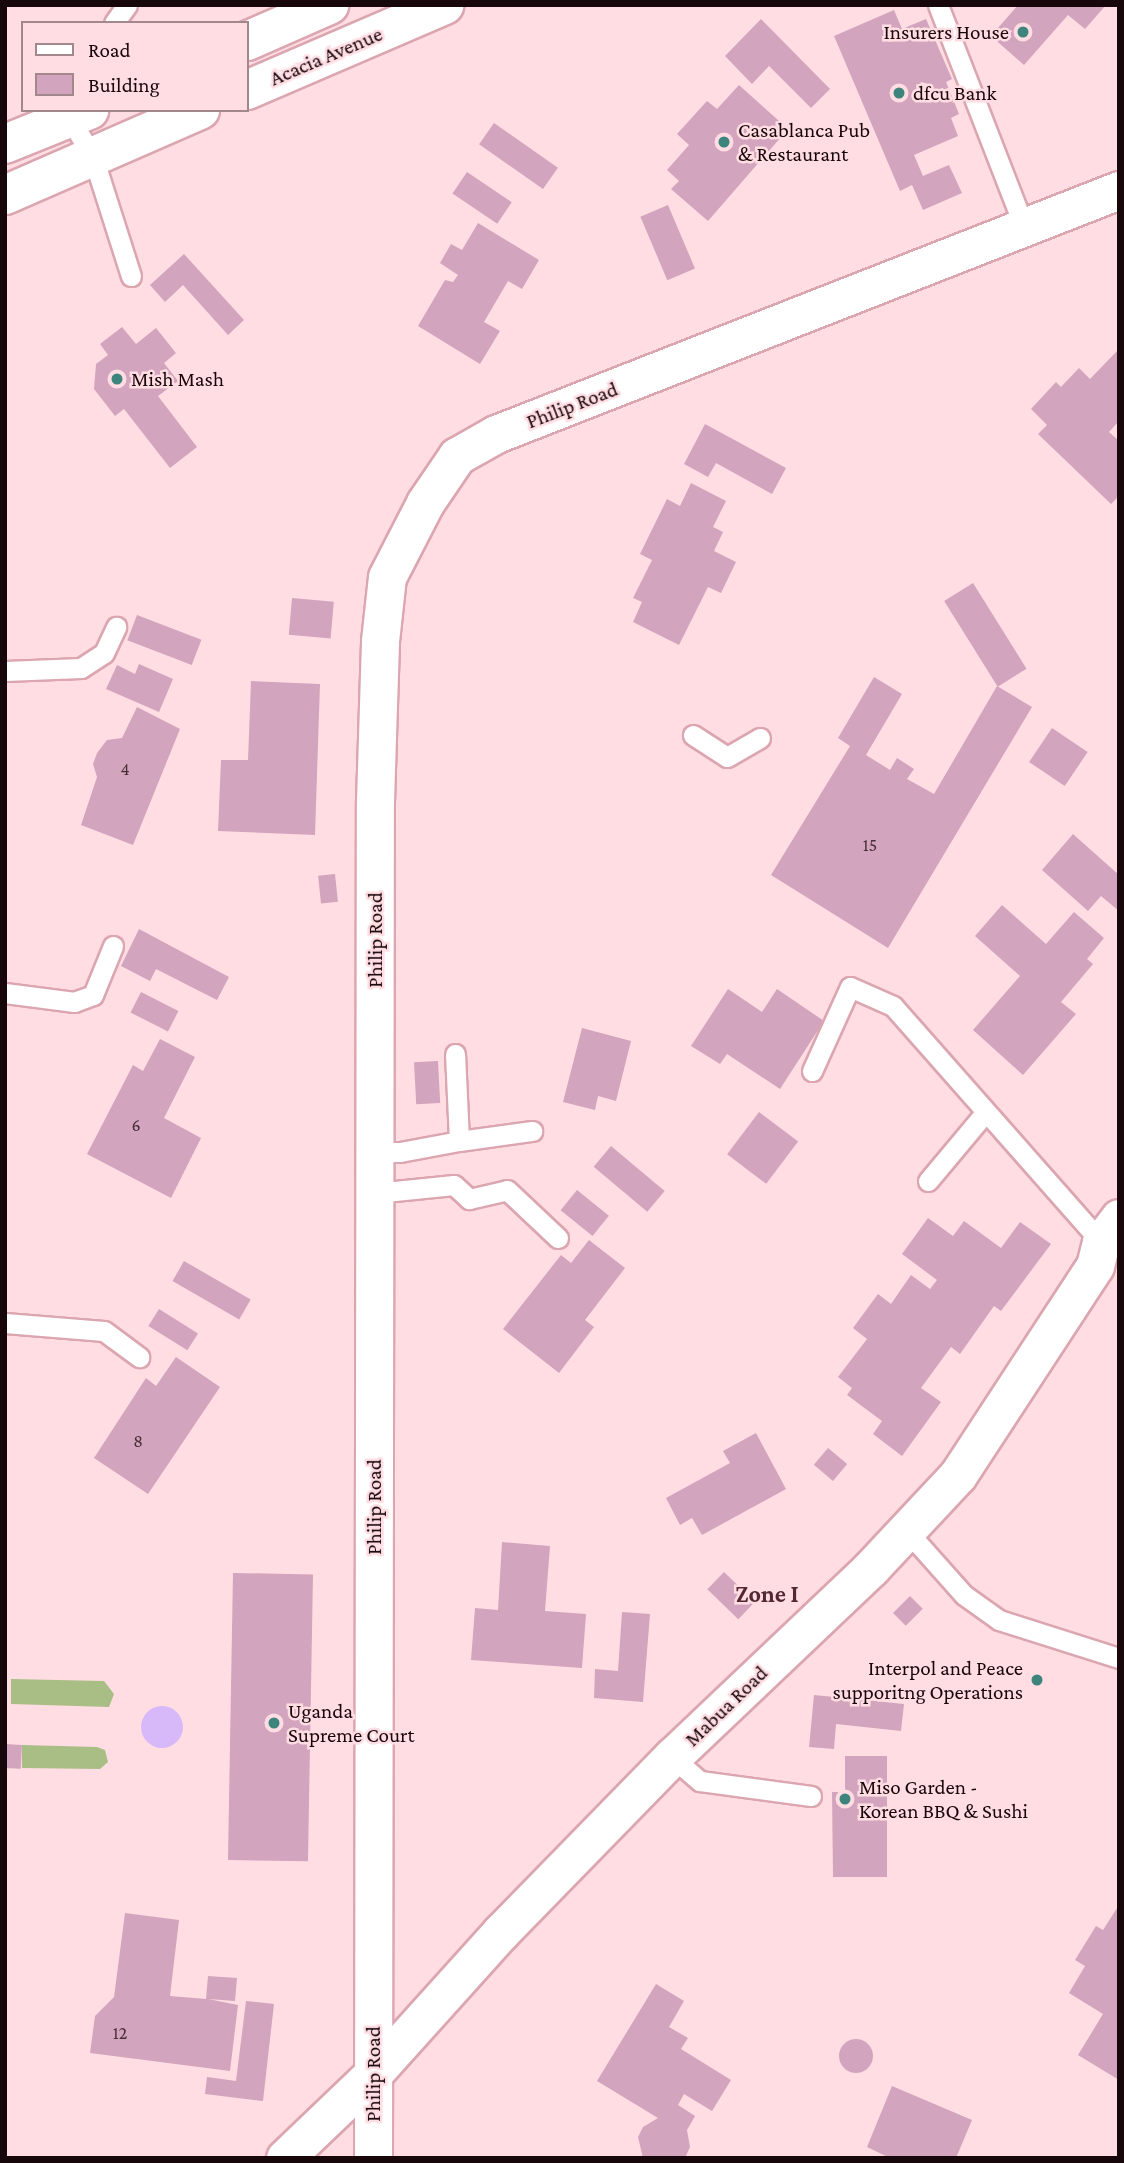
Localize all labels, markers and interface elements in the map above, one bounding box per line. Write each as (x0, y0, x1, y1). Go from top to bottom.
place label: Insurers House (883, 19, 1009, 45)
legend (21, 21, 248, 112)
street label: Acacia Avenue (266, 21, 386, 91)
marker: Insurers House (1015, 24, 1031, 40)
text: Road (88, 38, 131, 62)
text: Building (88, 73, 160, 97)
place label: dfcu Bank (913, 80, 996, 106)
marker: dfcu Bank (891, 85, 907, 101)
place label: Casablanca Pub & Restaurant (738, 117, 870, 167)
marker: Casablanca Pub & Restaurant (716, 134, 732, 150)
place label: Mish Mash (131, 366, 224, 392)
marker: Mish Mash (109, 371, 125, 387)
street label: Philip Road (523, 376, 621, 434)
house number: 4 (120, 758, 130, 780)
house number: 15 (863, 834, 877, 856)
street label: Philip Road (362, 892, 388, 988)
house number: 6 (131, 1114, 141, 1136)
house number: 8 (133, 1430, 143, 1452)
street label: Philip Road (361, 1459, 387, 1555)
district label: Zone I (735, 1580, 799, 1608)
place label: Interpol and Peace supporitng Operations (832, 1655, 1023, 1705)
street label: Mabua Road (679, 1660, 773, 1752)
marker: Interpol and Peace supporitng Operations (1029, 1672, 1045, 1688)
place label: Uganda Supreme Court (288, 1698, 415, 1748)
marker: Uganda Supreme Court (266, 1715, 282, 1731)
place label: Miso Garden - Korean BBQ & Sushi (859, 1774, 1028, 1824)
marker: Miso Garden - Korean BBQ & Sushi (837, 1791, 853, 1807)
house number: 12 (113, 2022, 127, 2044)
street label: Philip Road (360, 2026, 386, 2122)

